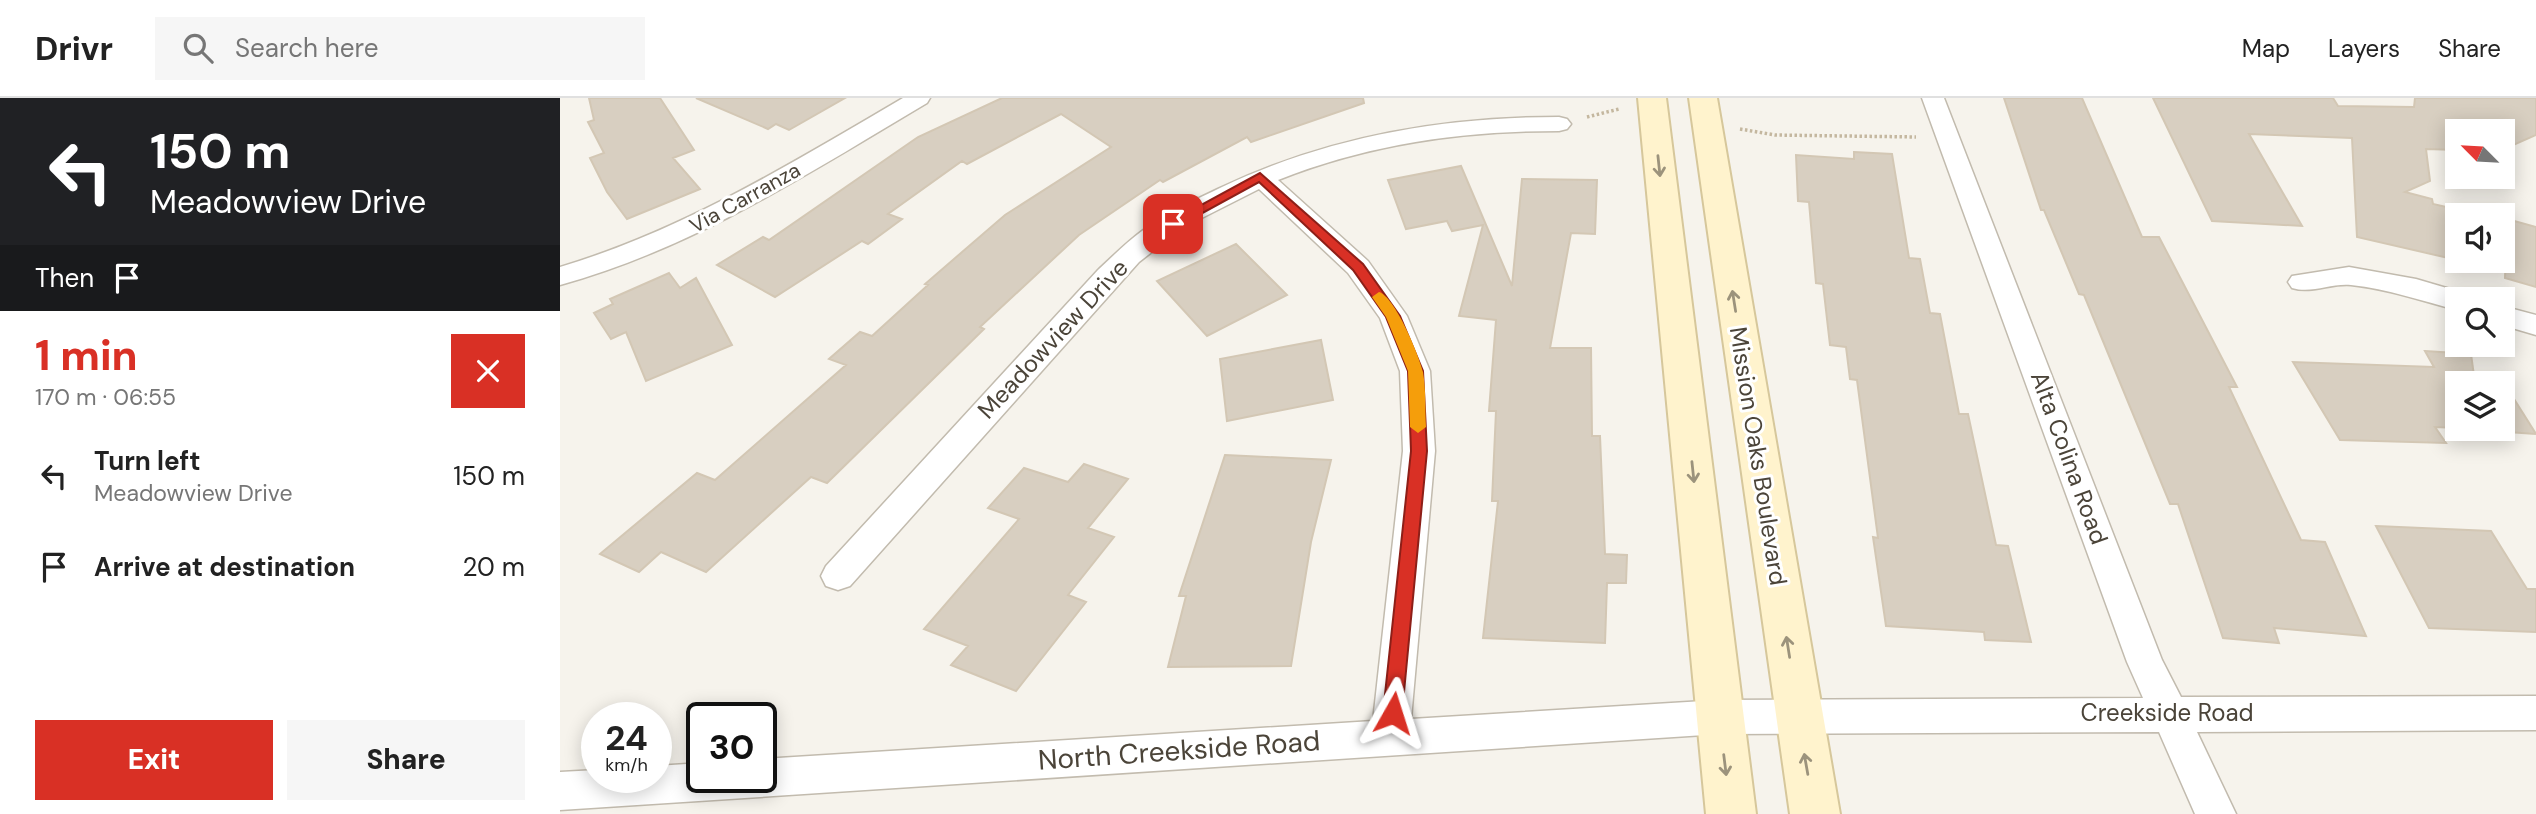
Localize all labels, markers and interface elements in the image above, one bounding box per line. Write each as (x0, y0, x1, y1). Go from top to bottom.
search box (155, 17, 645, 80)
text: Drivr (35, 27, 113, 70)
icon: search (179, 29, 217, 67)
text: Search here (235, 31, 378, 65)
text: Map (2242, 33, 2290, 64)
text: Layers (2328, 33, 2400, 64)
text: Share (2438, 33, 2501, 64)
text: 150 m (150, 119, 290, 183)
north arrow (2445, 119, 2515, 189)
map controls (2445, 119, 2515, 441)
icon: left (35, 126, 126, 217)
one-way arrow (1653, 154, 1666, 177)
street label: Via Carranza (685, 156, 805, 240)
text: Meadowview Drive (150, 181, 426, 223)
pin (1143, 194, 1203, 254)
button: sound (2445, 203, 2515, 273)
icon: arrive (1154, 205, 1192, 243)
street label: Meadowview Drive (971, 252, 1135, 425)
icon: arrive (108, 259, 146, 297)
text: Then (35, 261, 94, 295)
button: search (2445, 287, 2515, 357)
one-way arrow (1728, 290, 1741, 313)
street label: Mission Oaks Boulevard (1723, 325, 1794, 587)
text: 1 min (35, 328, 138, 383)
button: close (451, 334, 525, 408)
street label: Alta Colina Road (2024, 367, 2115, 549)
button: layers (2445, 371, 2515, 441)
text: 170 m · 06:55 (35, 382, 176, 412)
text: Turn left (94, 444, 201, 478)
icon: left (35, 457, 73, 495)
text: 150 m (453, 459, 525, 493)
one-way arrow (1686, 460, 1699, 483)
text: Meadowview Drive (94, 478, 292, 508)
icon: arrive (35, 548, 73, 586)
text: Arrive at destination (94, 550, 355, 584)
text: 20 m (462, 550, 525, 584)
one-way arrow (1781, 636, 1794, 659)
position arrow (1356, 676, 1430, 750)
street label: Creekside Road (2080, 697, 2254, 728)
speed limit sign: 30 (686, 702, 777, 793)
text: 24 (605, 715, 648, 761)
button: Exit (35, 720, 273, 800)
button: Share (287, 720, 525, 800)
street label: North Creekside Road (1037, 722, 1321, 779)
text: km/h (605, 753, 648, 777)
one-way arrow (1799, 753, 1812, 776)
one-way arrow (1719, 754, 1732, 776)

